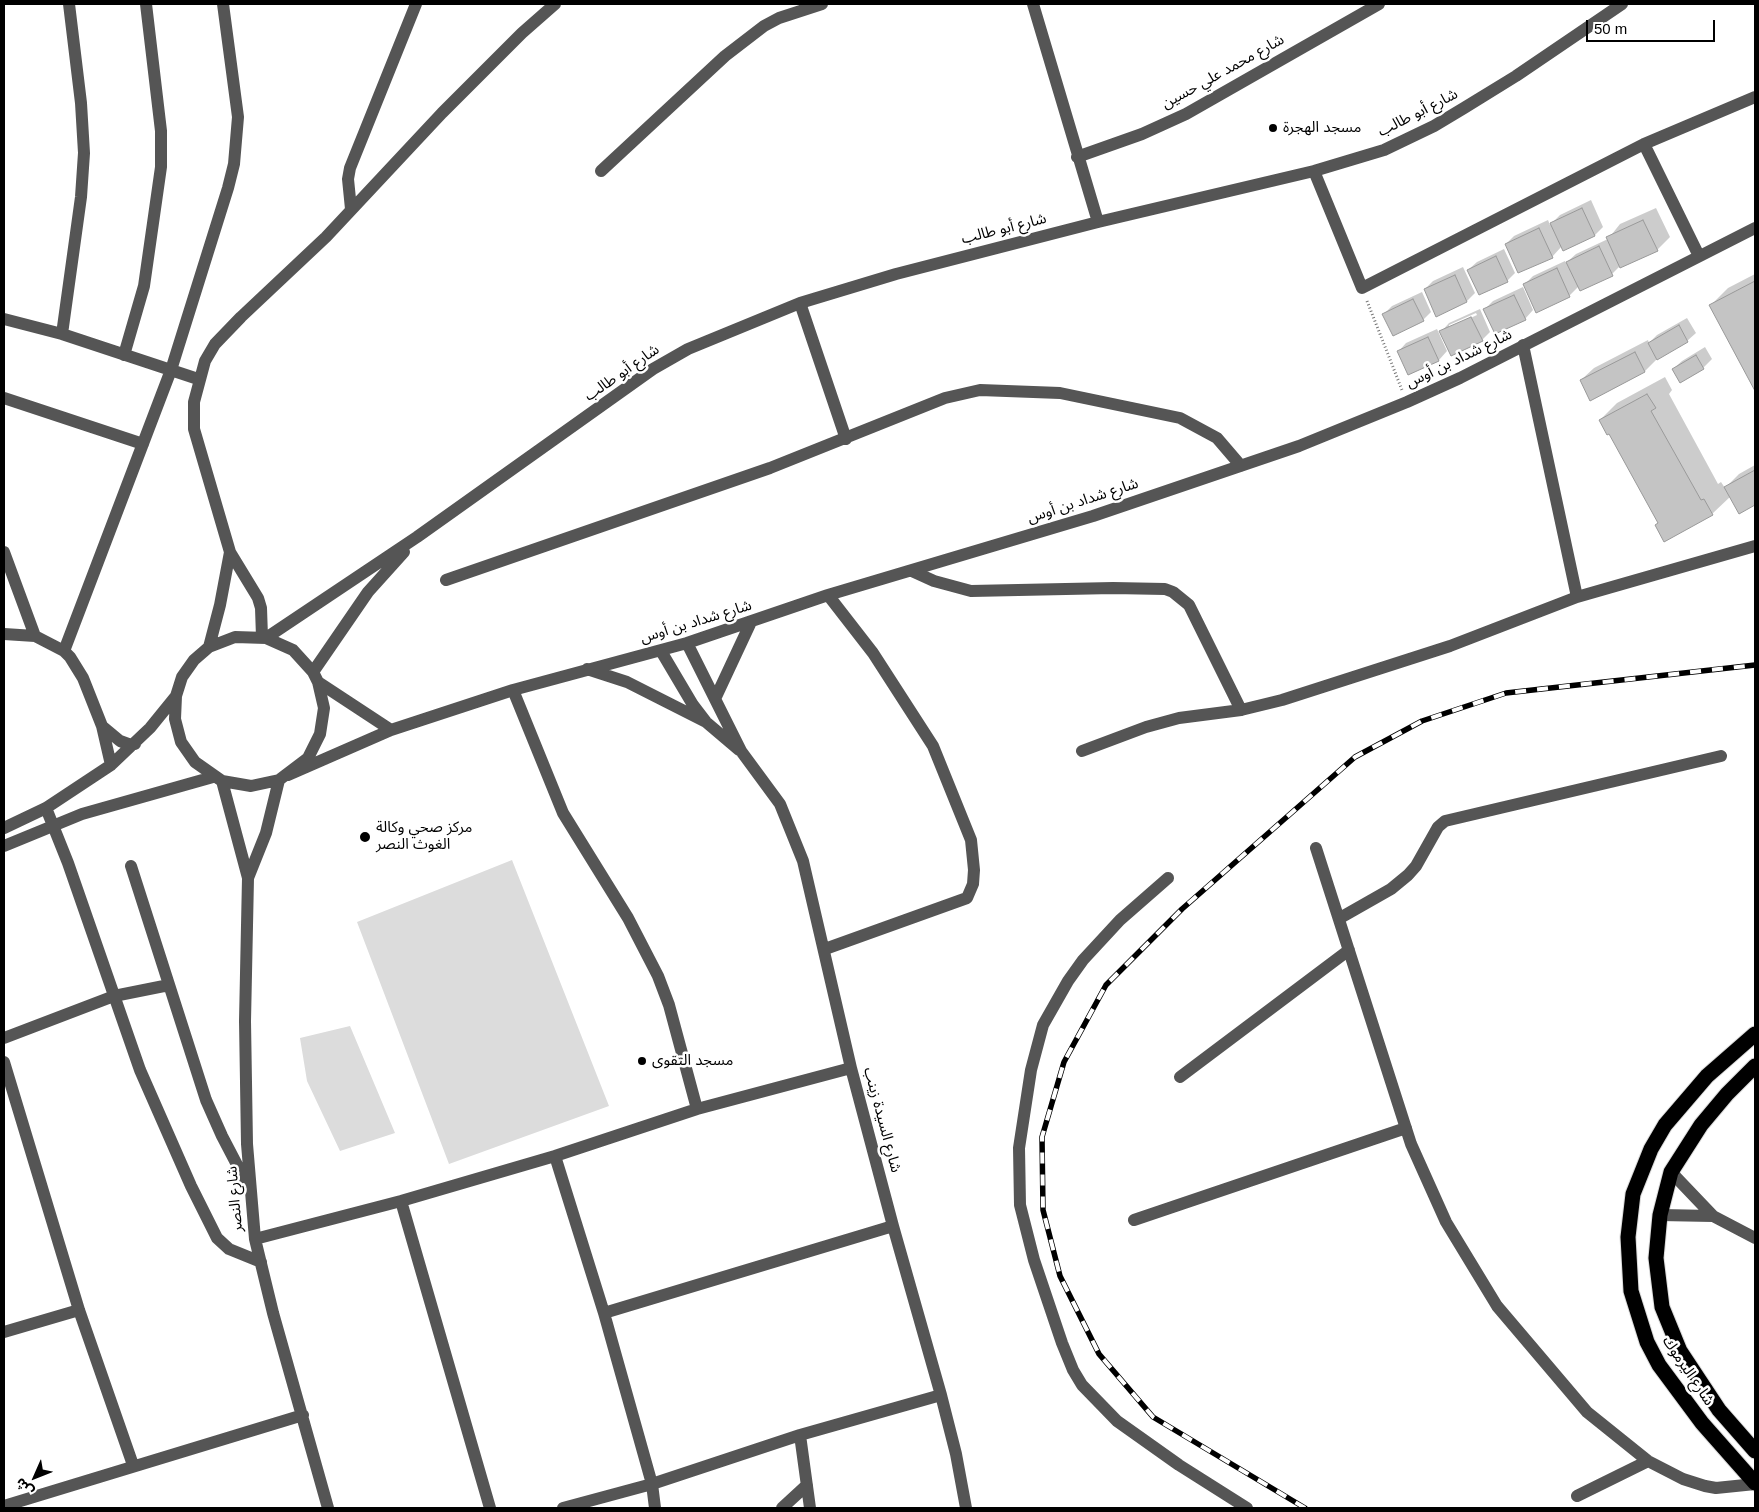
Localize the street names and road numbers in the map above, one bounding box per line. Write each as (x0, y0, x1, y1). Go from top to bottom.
street label: شارع محمد علي حسين (1159, 31, 1287, 113)
street label: شارع أبو طالب (1375, 85, 1461, 141)
street label: شارع أبو طالب (960, 210, 1048, 248)
street label: شارع شداد بن أوس (1403, 326, 1515, 392)
street label: شارع أبو طالب (581, 341, 663, 405)
street label: شارع شداد بن أوس (1025, 475, 1141, 527)
street label: شارع شداد بن أوس (638, 597, 754, 647)
street label: شارع السيدة زينب (859, 1065, 905, 1175)
street label: شارع النصر (223, 1165, 247, 1233)
street label: شارع اليرموك (1658, 1333, 1718, 1409)

